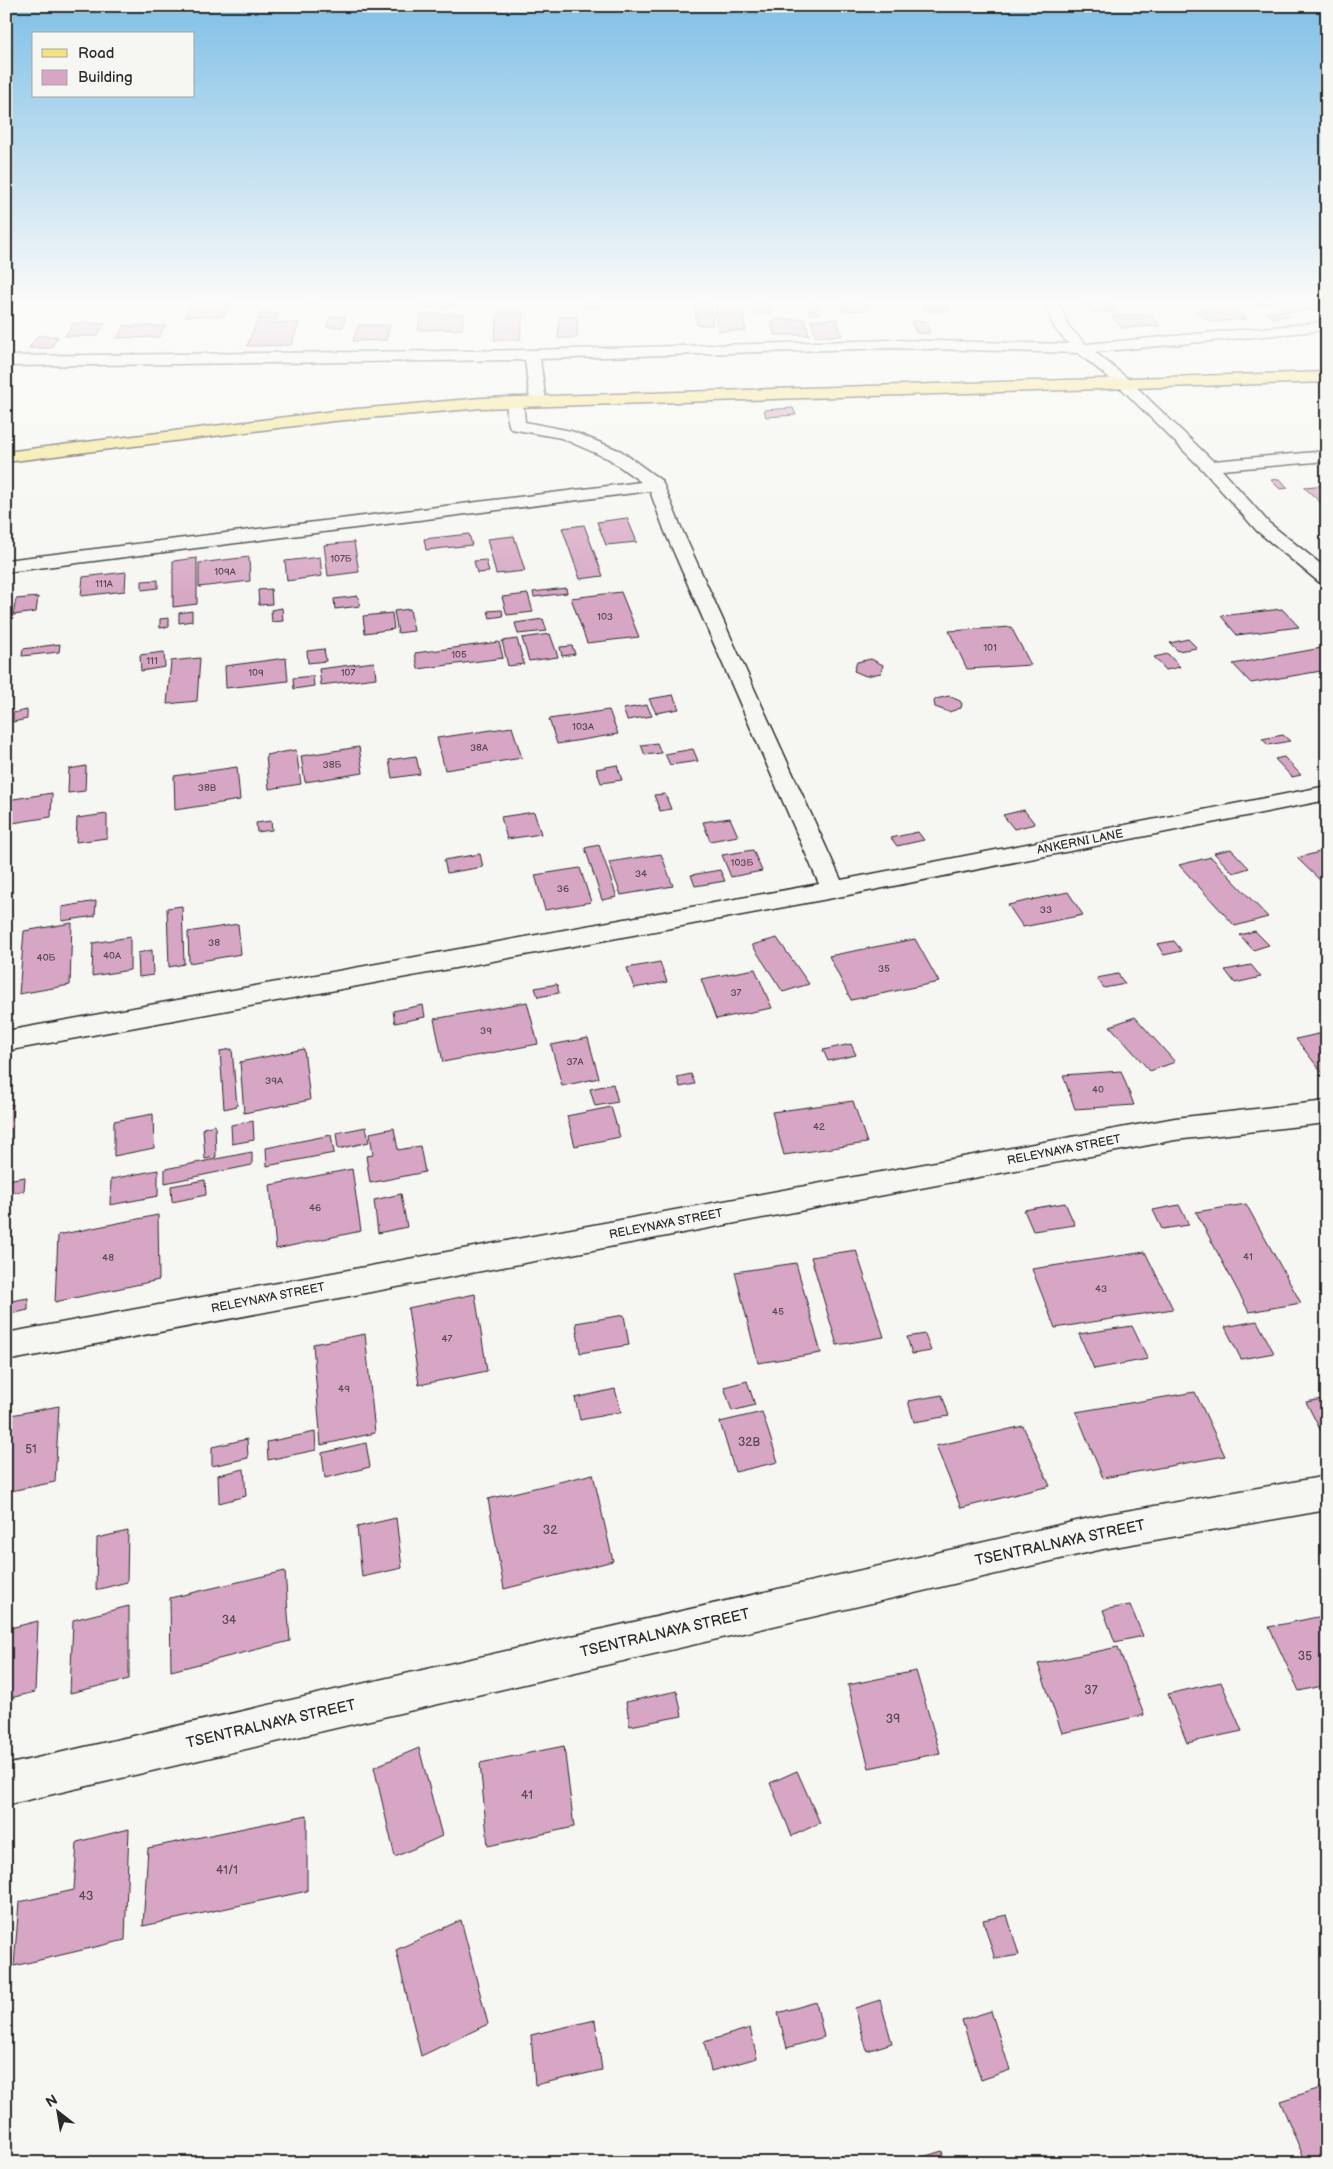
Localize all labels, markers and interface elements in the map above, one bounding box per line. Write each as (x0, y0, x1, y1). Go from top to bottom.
legend (32, 32, 195, 98)
text: Road (78, 44, 114, 63)
text: Building (78, 68, 133, 87)
house number: 107Б (330, 553, 352, 565)
house number: 109А (214, 566, 237, 578)
house number: 111А (95, 578, 114, 590)
house number: 103 (597, 611, 613, 623)
house number: 101 (983, 642, 997, 654)
house number: 105 (451, 649, 467, 661)
house number: 111 (146, 655, 158, 667)
house number: 109 (248, 667, 264, 679)
house number: 107 (341, 667, 355, 679)
house number: 103А (572, 721, 595, 733)
house number: 38А (470, 742, 489, 754)
house number: 38Б (323, 759, 342, 771)
house number: 38В (198, 782, 217, 794)
street label: ANKERNI LANE (1036, 826, 1125, 858)
house number: 103Б (731, 857, 753, 869)
house number: 34 (635, 868, 647, 880)
house number: 36 (557, 883, 569, 895)
house number: 33 (1040, 904, 1052, 916)
house number: 38 (208, 937, 220, 949)
house number: 40А (103, 950, 122, 962)
house number: 40Б (37, 952, 56, 964)
house number: 35 (878, 963, 890, 975)
house number: 37 (730, 987, 742, 999)
house number: 39 (480, 1025, 492, 1037)
house number: 37А (566, 1056, 584, 1068)
house number: 39А (265, 1075, 284, 1087)
house number: 40 (1092, 1084, 1104, 1096)
house number: 42 (813, 1121, 825, 1133)
street label: RELEYNAYA STREET (1006, 1131, 1123, 1168)
house number: 46 (309, 1202, 321, 1214)
street label: RELEYNAYA STREET (608, 1205, 725, 1242)
house number: 41 (1243, 1251, 1253, 1263)
house number: 48 (102, 1252, 114, 1264)
street label: RELEYNAYA STREET (210, 1279, 327, 1316)
house number: 43 (1095, 1283, 1107, 1295)
house number: 45 (772, 1306, 784, 1318)
house number: 47 (441, 1333, 453, 1345)
house number: 49 (338, 1383, 350, 1395)
house number: 32В (738, 1435, 760, 1450)
house number: 51 (25, 1442, 37, 1457)
street label: TSENTRALNAYA STREET (973, 1516, 1147, 1570)
house number: 32 (543, 1523, 557, 1538)
street label: TSENTRALNAYA STREET (578, 1604, 752, 1662)
house number: 34 (222, 1613, 237, 1628)
house number: 35 (1298, 1649, 1312, 1664)
house number: 37 (1084, 1683, 1098, 1698)
street label: TSENTRALNAYA STREET (184, 1695, 358, 1753)
house number: 39 (886, 1712, 900, 1727)
house number: 41 (521, 1788, 533, 1803)
house number: 41/1 (216, 1863, 238, 1878)
house number: 43 (79, 1889, 93, 1904)
north arrow (32, 2086, 82, 2136)
text: N (43, 2091, 60, 2111)

